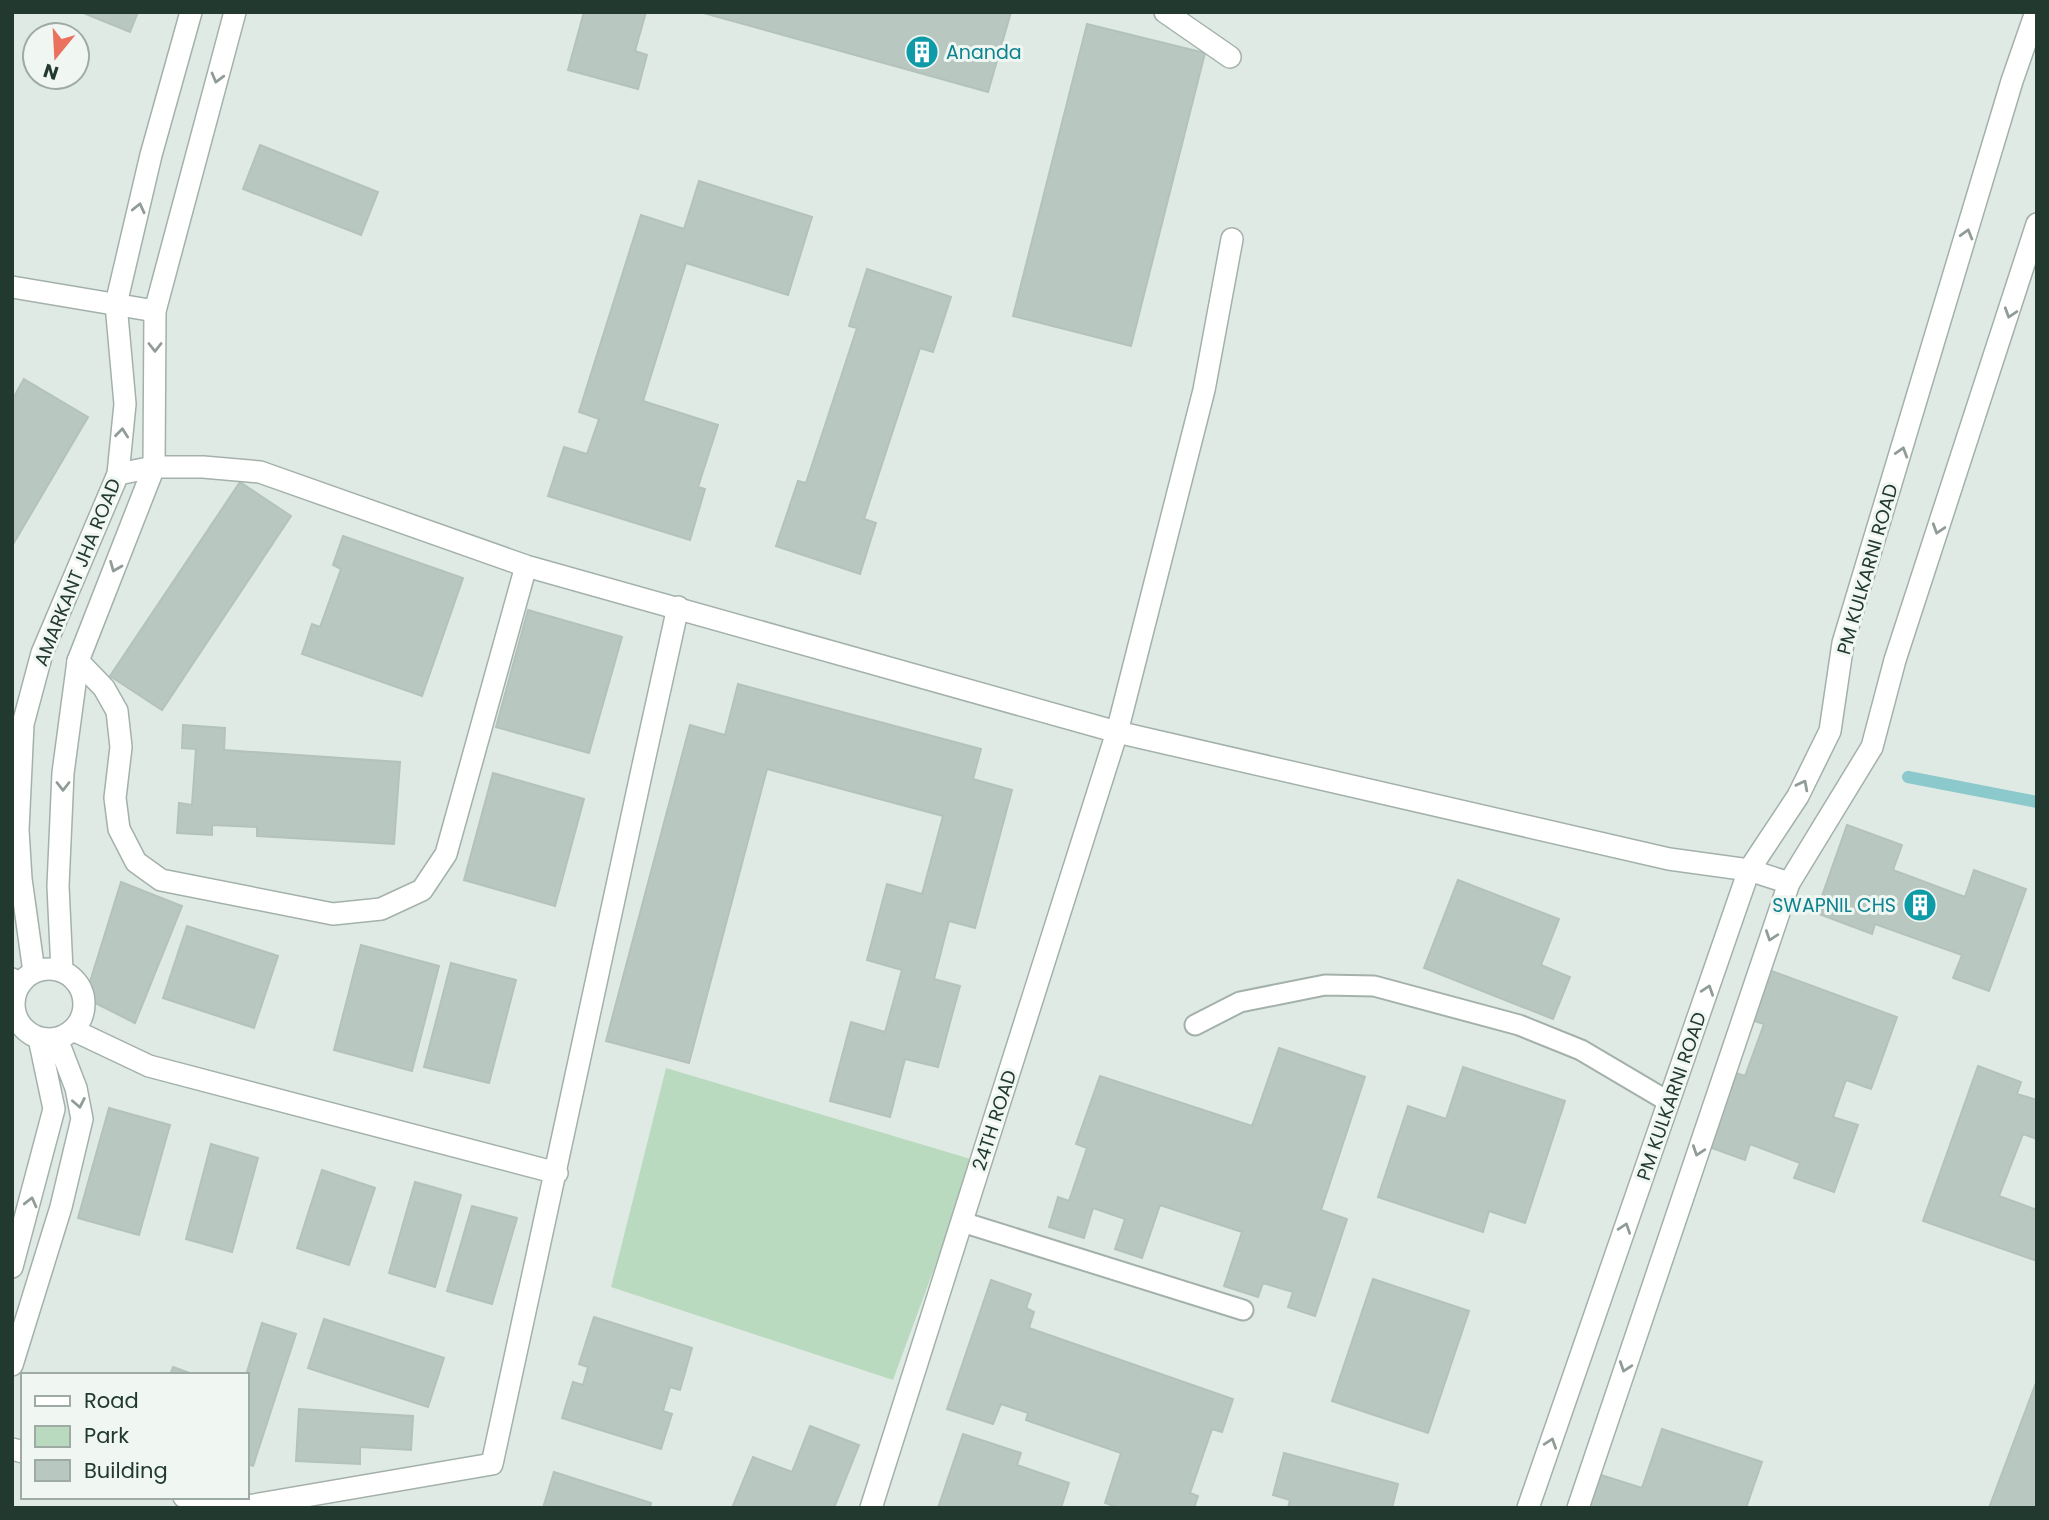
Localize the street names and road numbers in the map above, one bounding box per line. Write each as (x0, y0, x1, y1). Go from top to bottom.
street label: AMARKANT JHA ROAD (27, 474, 127, 670)
street label: PM KULKARNI ROAD (1830, 481, 1905, 658)
street label: PM KULKARNI ROAD (1630, 1008, 1713, 1184)
street label: 24TH ROAD (966, 1066, 1023, 1174)

